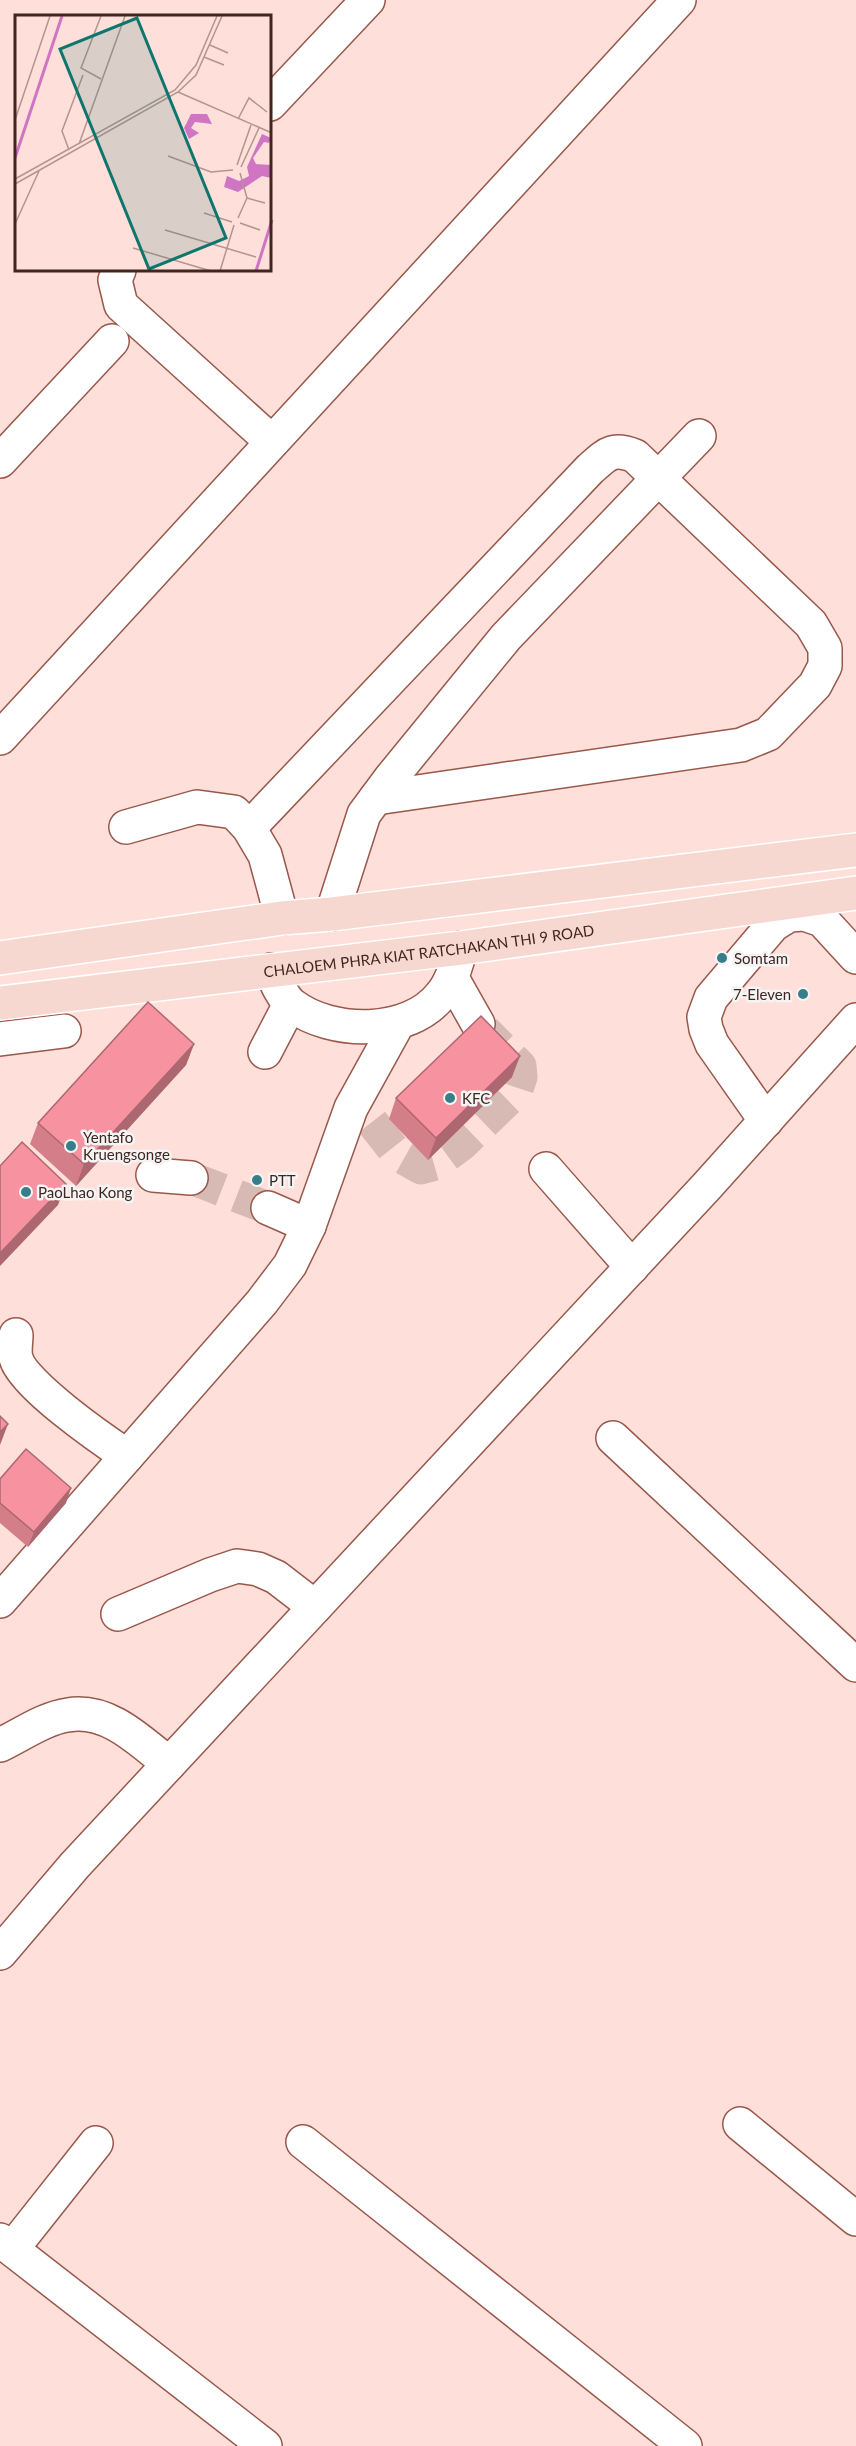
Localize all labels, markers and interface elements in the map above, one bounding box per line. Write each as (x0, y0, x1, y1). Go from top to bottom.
inset map (15, 15, 272, 272)
street label: CHALOEM PHRA KIAT RATCHAKAN THI 9 ROAD (262, 921, 595, 980)
place label: Somtam (734, 949, 788, 967)
marker: Somtam (715, 951, 729, 965)
place label: 7-Eleven (733, 985, 791, 1003)
marker: 7-Eleven (796, 987, 810, 1001)
place label: KFC (462, 1089, 490, 1107)
marker: KFC (443, 1091, 457, 1105)
place label: Yentafo Kruengsonge (83, 1128, 170, 1163)
marker: Yentafo Kruengsonge (64, 1139, 78, 1153)
place label: PTT (269, 1171, 296, 1189)
marker: PTT (250, 1173, 264, 1187)
place label: PaoLhao Kong (38, 1183, 133, 1201)
marker: PaoLhao Kong (19, 1185, 33, 1199)

